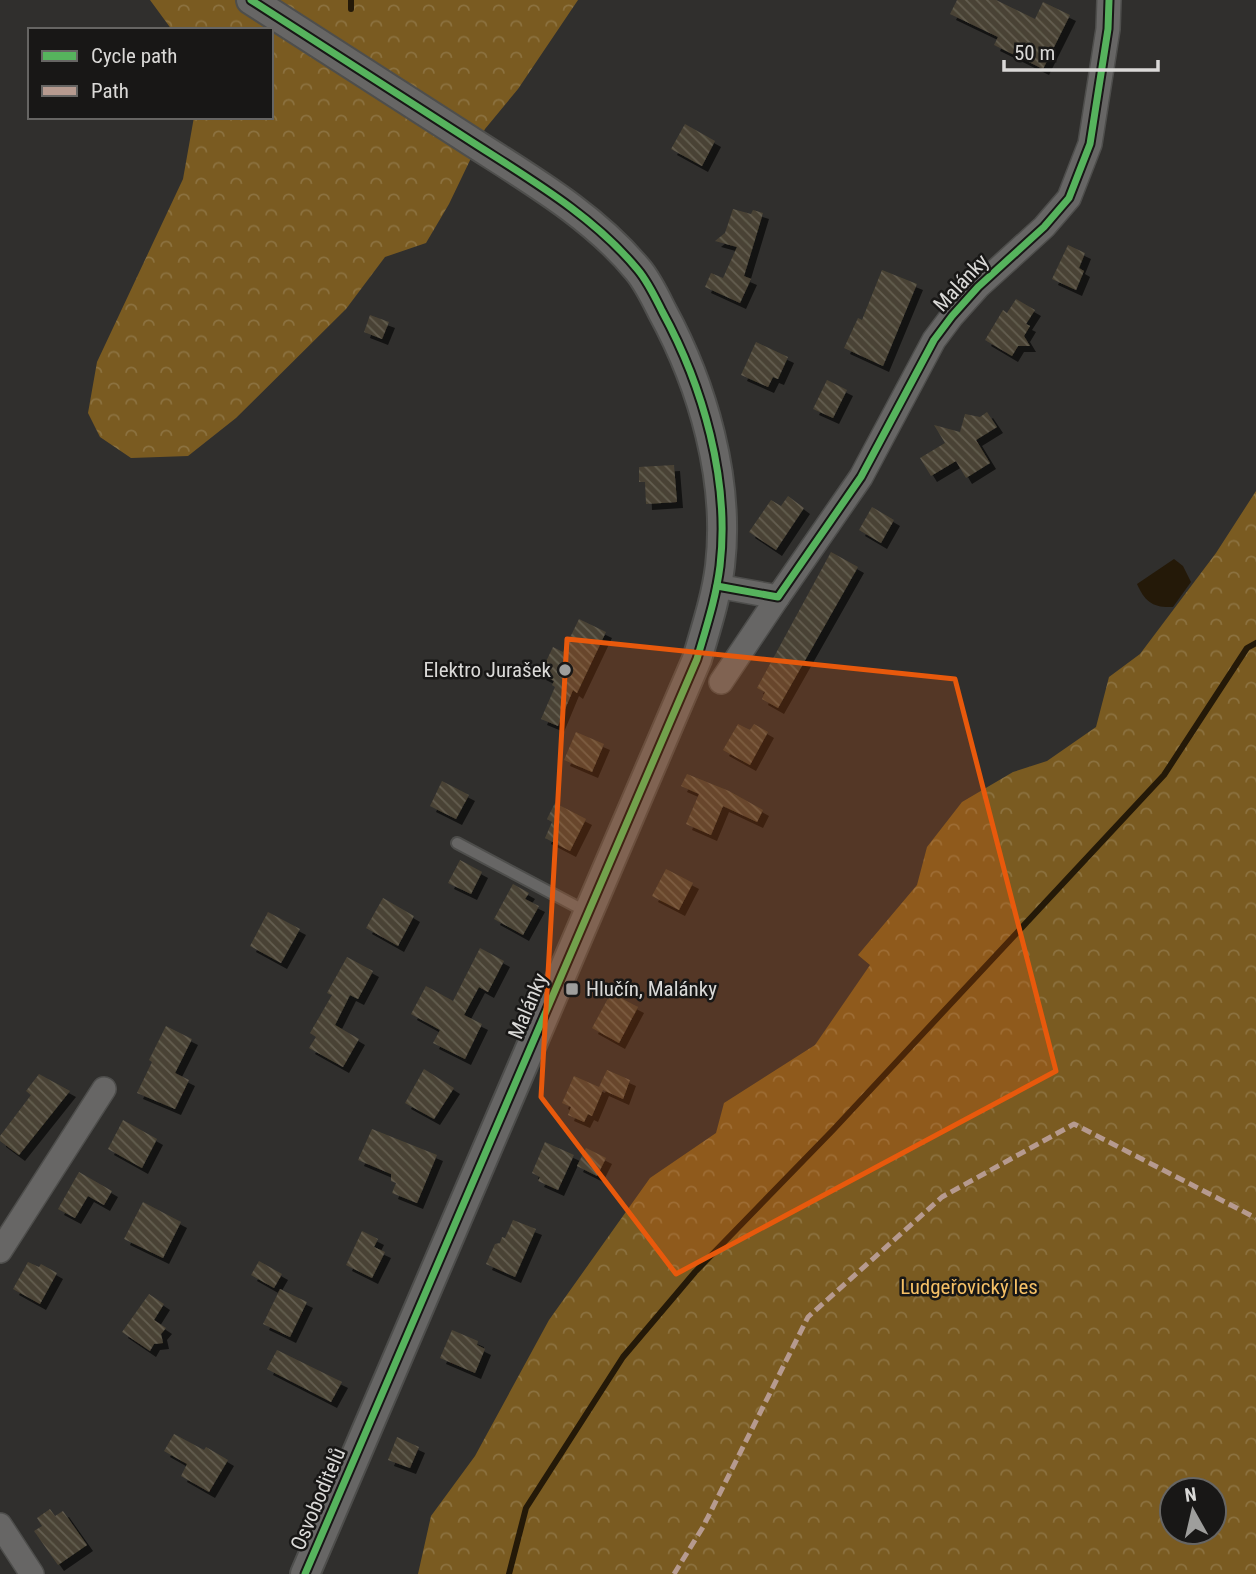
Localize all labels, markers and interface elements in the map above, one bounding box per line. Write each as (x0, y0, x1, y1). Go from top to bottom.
legend (28, 28, 273, 119)
scale bar (1004, 28, 1158, 72)
text: 50 m (1014, 41, 1055, 65)
text: Cycle path (91, 44, 177, 68)
text: Path (91, 79, 129, 103)
street label: Malánky (929, 249, 994, 316)
place label: Elektro Jurašek (423, 658, 552, 682)
marker: Elektro Jurašek (557, 662, 573, 678)
street label: Malánky (503, 969, 553, 1043)
place label: Hlučín, Malánky (586, 977, 717, 1001)
marker: Hlučín, Malánky (564, 981, 580, 997)
park label: Ludgeřovický les (900, 1275, 1038, 1299)
street label: Osvoboditelů (286, 1444, 350, 1554)
north arrow (1158, 1476, 1228, 1546)
text: N (1183, 1482, 1198, 1507)

